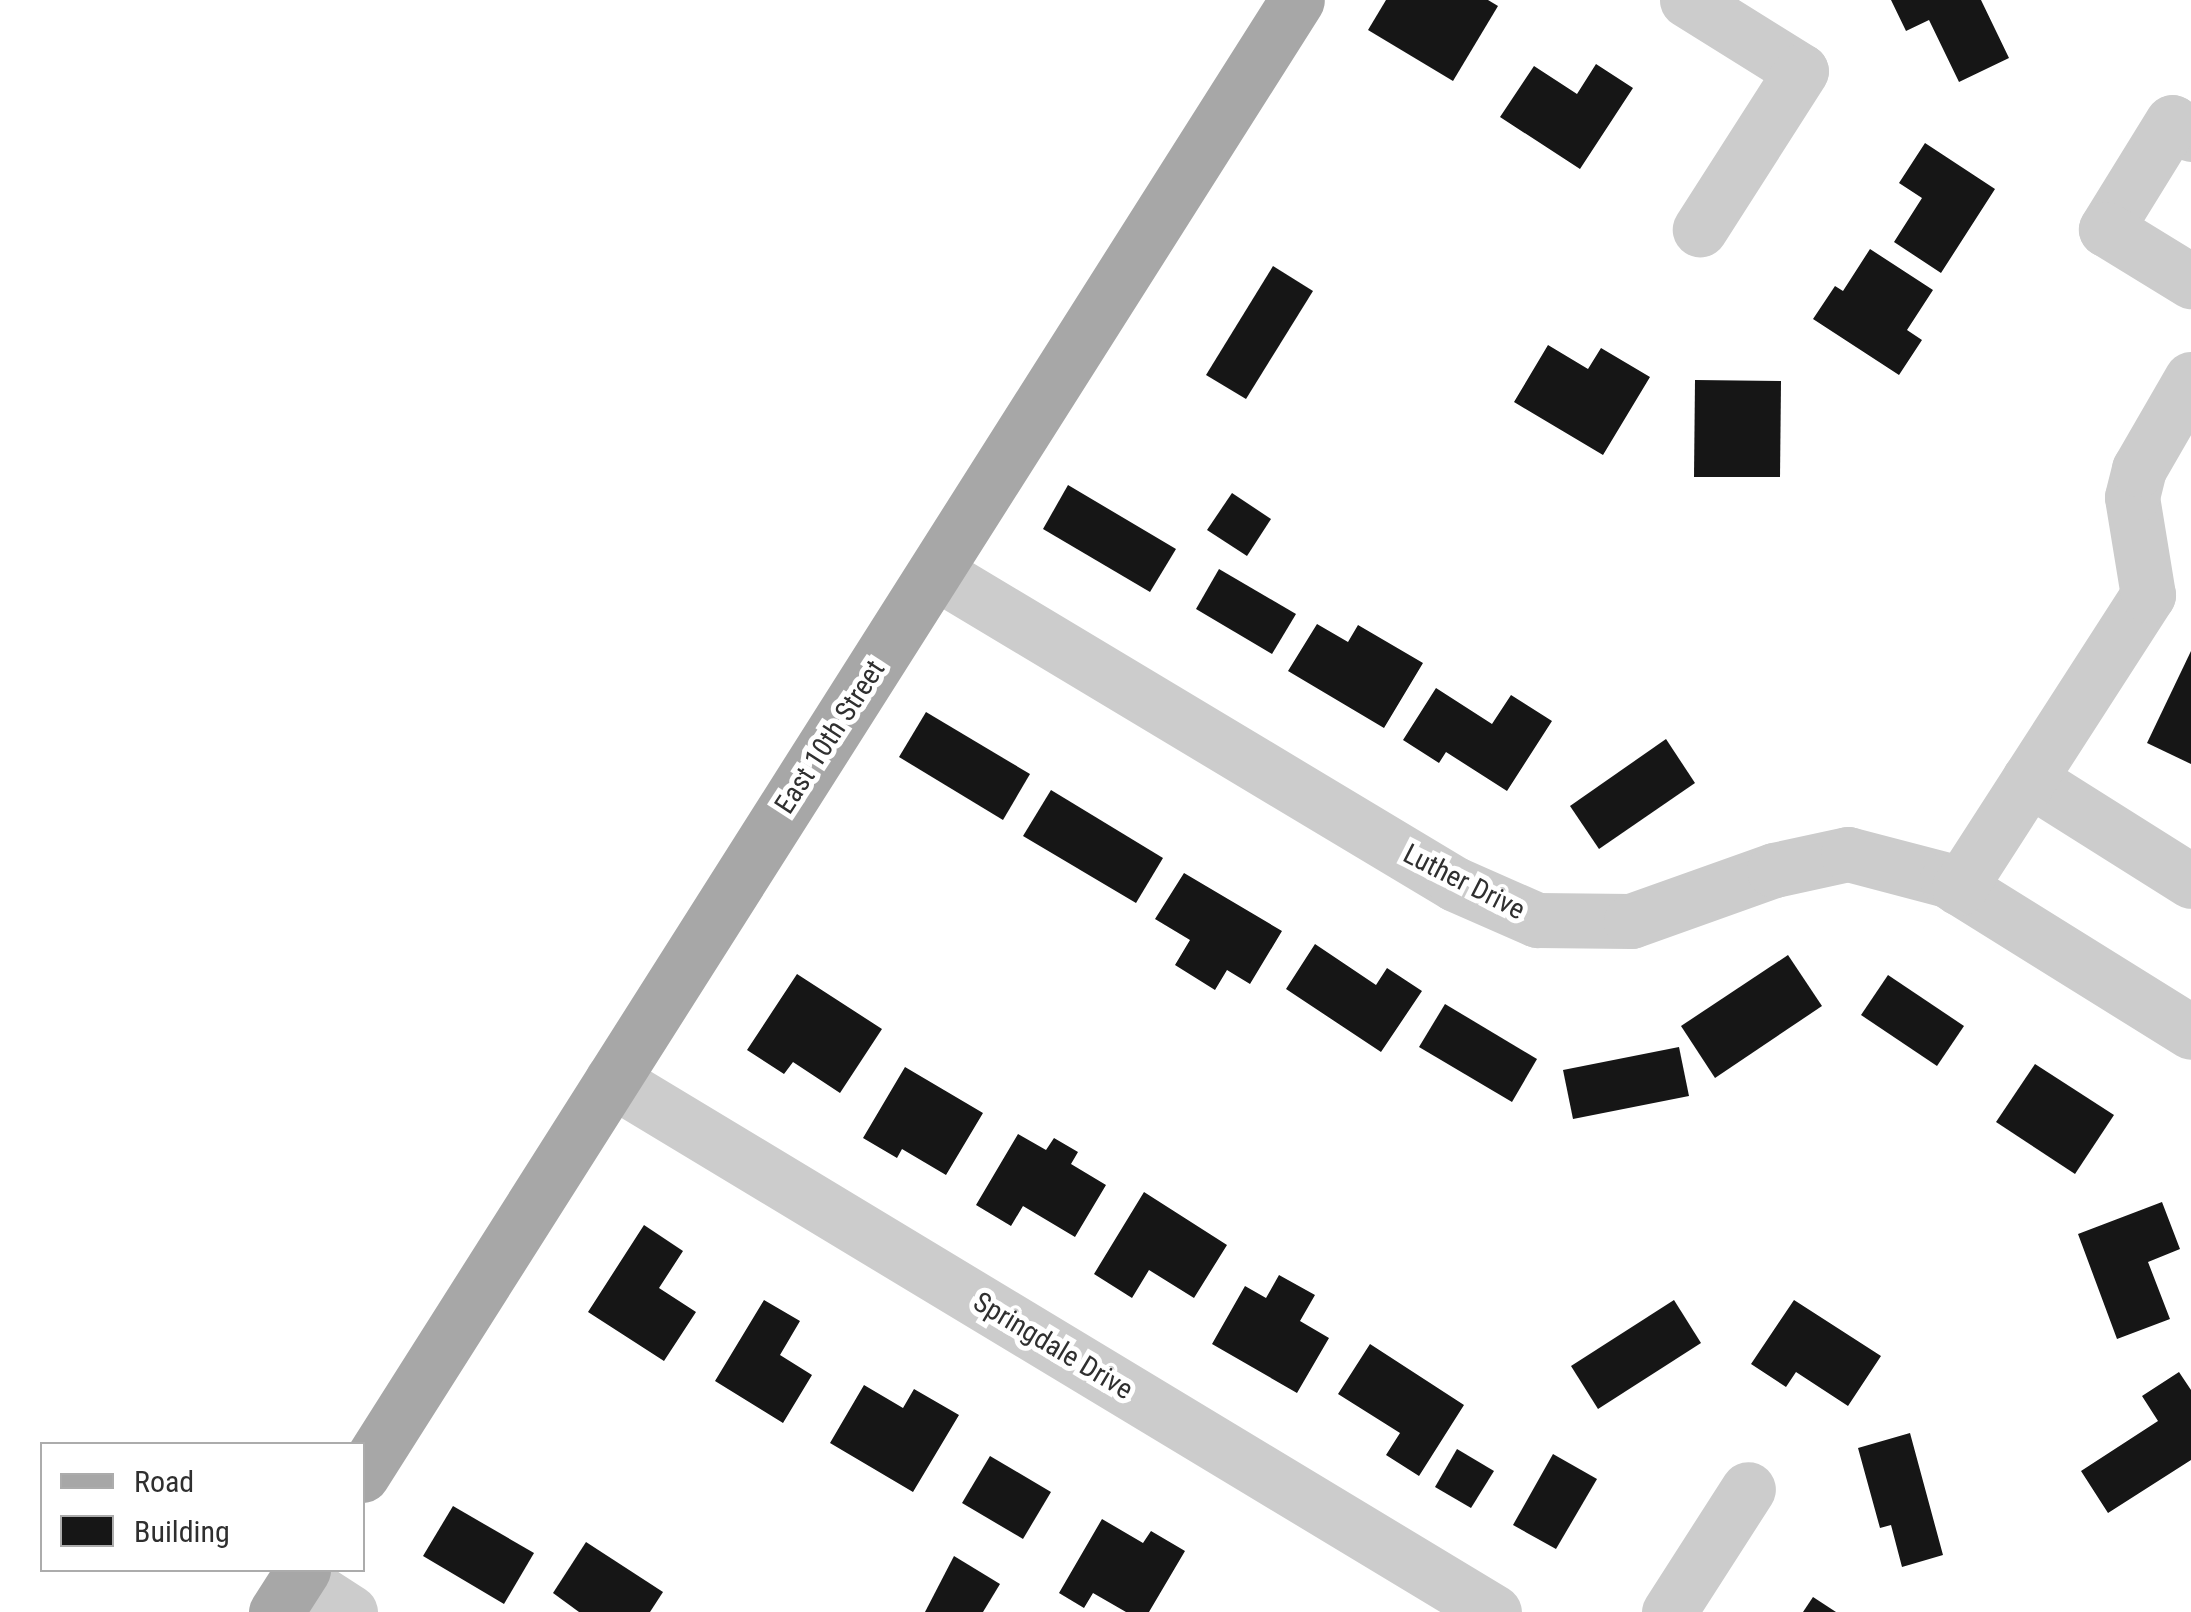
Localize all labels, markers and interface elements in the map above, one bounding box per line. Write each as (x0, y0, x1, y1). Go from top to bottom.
street label: East 10th Street (768, 654, 892, 820)
street label: Luther Drive (1398, 837, 1530, 927)
street label: Springdale Drive (967, 1285, 1139, 1407)
legend (40, 1442, 365, 1572)
text: Road (134, 1464, 194, 1499)
text: Building (134, 1514, 230, 1549)

